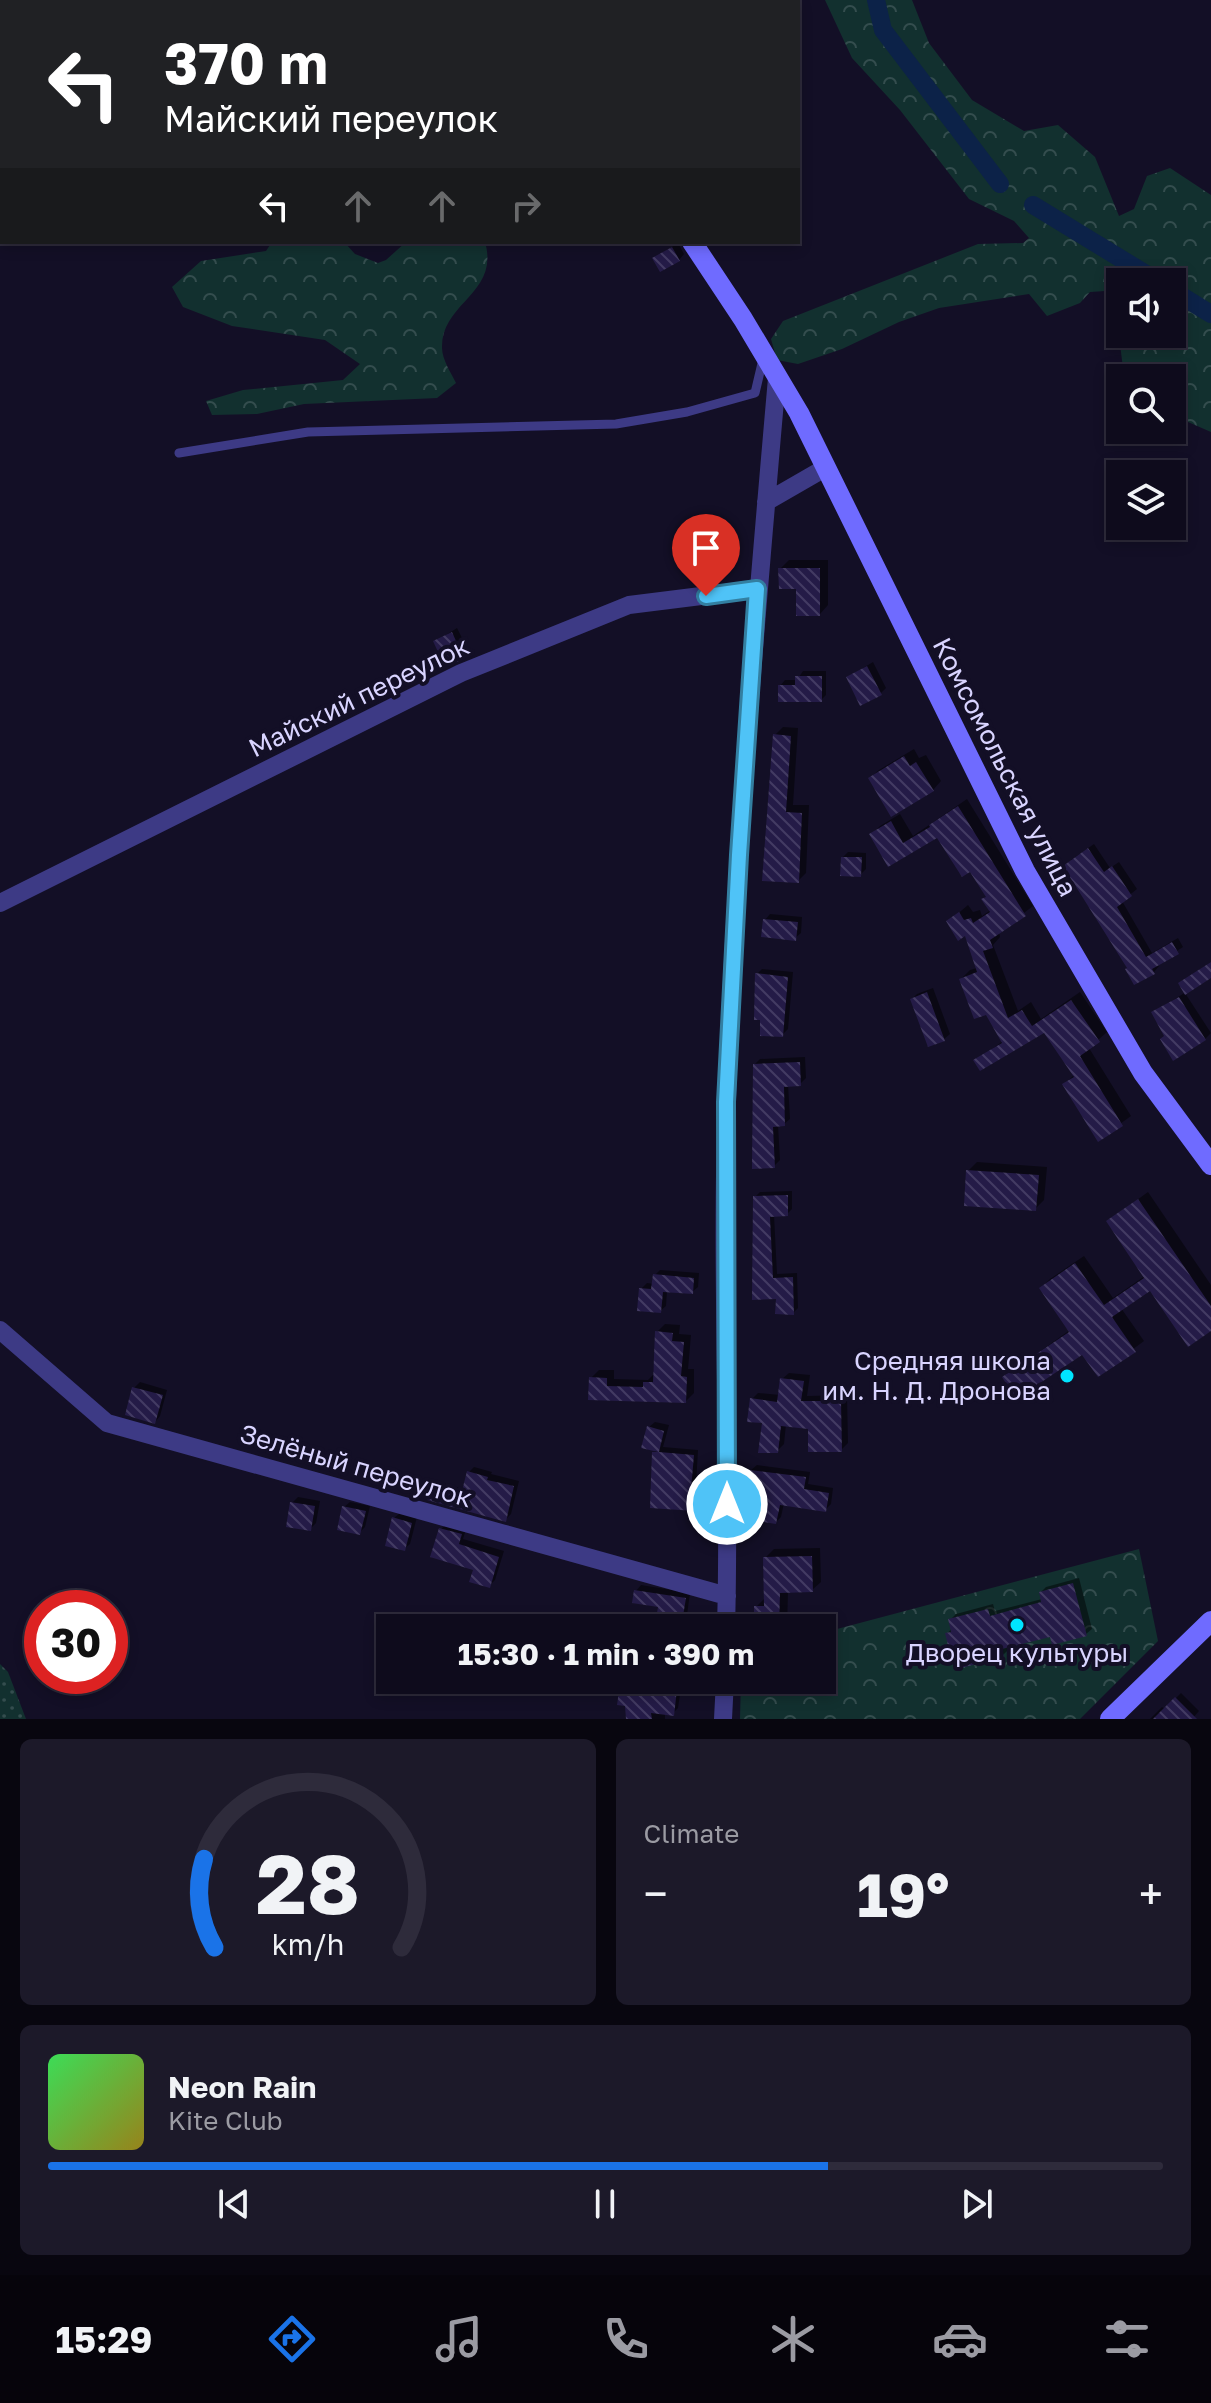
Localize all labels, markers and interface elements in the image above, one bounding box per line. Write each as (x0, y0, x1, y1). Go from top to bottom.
text: 370 m (164, 29, 328, 96)
icon: left (32, 32, 136, 136)
text: Майский переулок (164, 97, 498, 140)
icon: left (252, 184, 296, 228)
icon: ahead (336, 184, 380, 228)
icon: ahead (420, 184, 464, 228)
icon: right (504, 184, 548, 228)
map controls (1106, 268, 1186, 540)
button: sound (1106, 268, 1186, 348)
button: search (1106, 364, 1186, 444)
button: layers (1106, 460, 1186, 540)
pin (672, 514, 740, 596)
icon: arrive (684, 526, 728, 570)
street label: Майский переулок (244, 630, 474, 763)
street label: Комсомольская улица (927, 632, 1084, 901)
place label: Средняя школа им. Н. Д. Дронова (822, 1345, 1051, 1406)
marker: Средняя школа им. Н. Д. Дронова (1058, 1367, 1076, 1385)
street label: Зелёный переулок (237, 1418, 476, 1514)
position arrow (685, 1462, 769, 1546)
speed limit sign: 30 (24, 1590, 128, 1694)
marker: Дворец культуры (1008, 1616, 1026, 1634)
text: 15:30 · 1 min · 390 m (458, 1636, 754, 1672)
place label: Дворец культуры (906, 1637, 1128, 1668)
text: Climate (644, 1818, 739, 1849)
text: 28 (256, 1832, 360, 1932)
text: 19° (857, 1858, 949, 1930)
text: − (644, 1867, 668, 1920)
text: + (1139, 1867, 1163, 1920)
text: km/h (271, 1927, 344, 1961)
text: Neon Rain (168, 2069, 316, 2105)
text: Kite Club (168, 2105, 283, 2136)
icon: previous (212, 2182, 256, 2226)
icon: pause (583, 2182, 627, 2226)
icon: next (955, 2182, 999, 2226)
icon: directions (264, 2311, 320, 2367)
icon: music (431, 2311, 487, 2367)
icon: phone (598, 2311, 654, 2367)
icon: climate (765, 2311, 821, 2367)
icon: car (932, 2311, 988, 2367)
icon: filters (1099, 2311, 1155, 2367)
text: 15:29 (56, 2318, 152, 2361)

